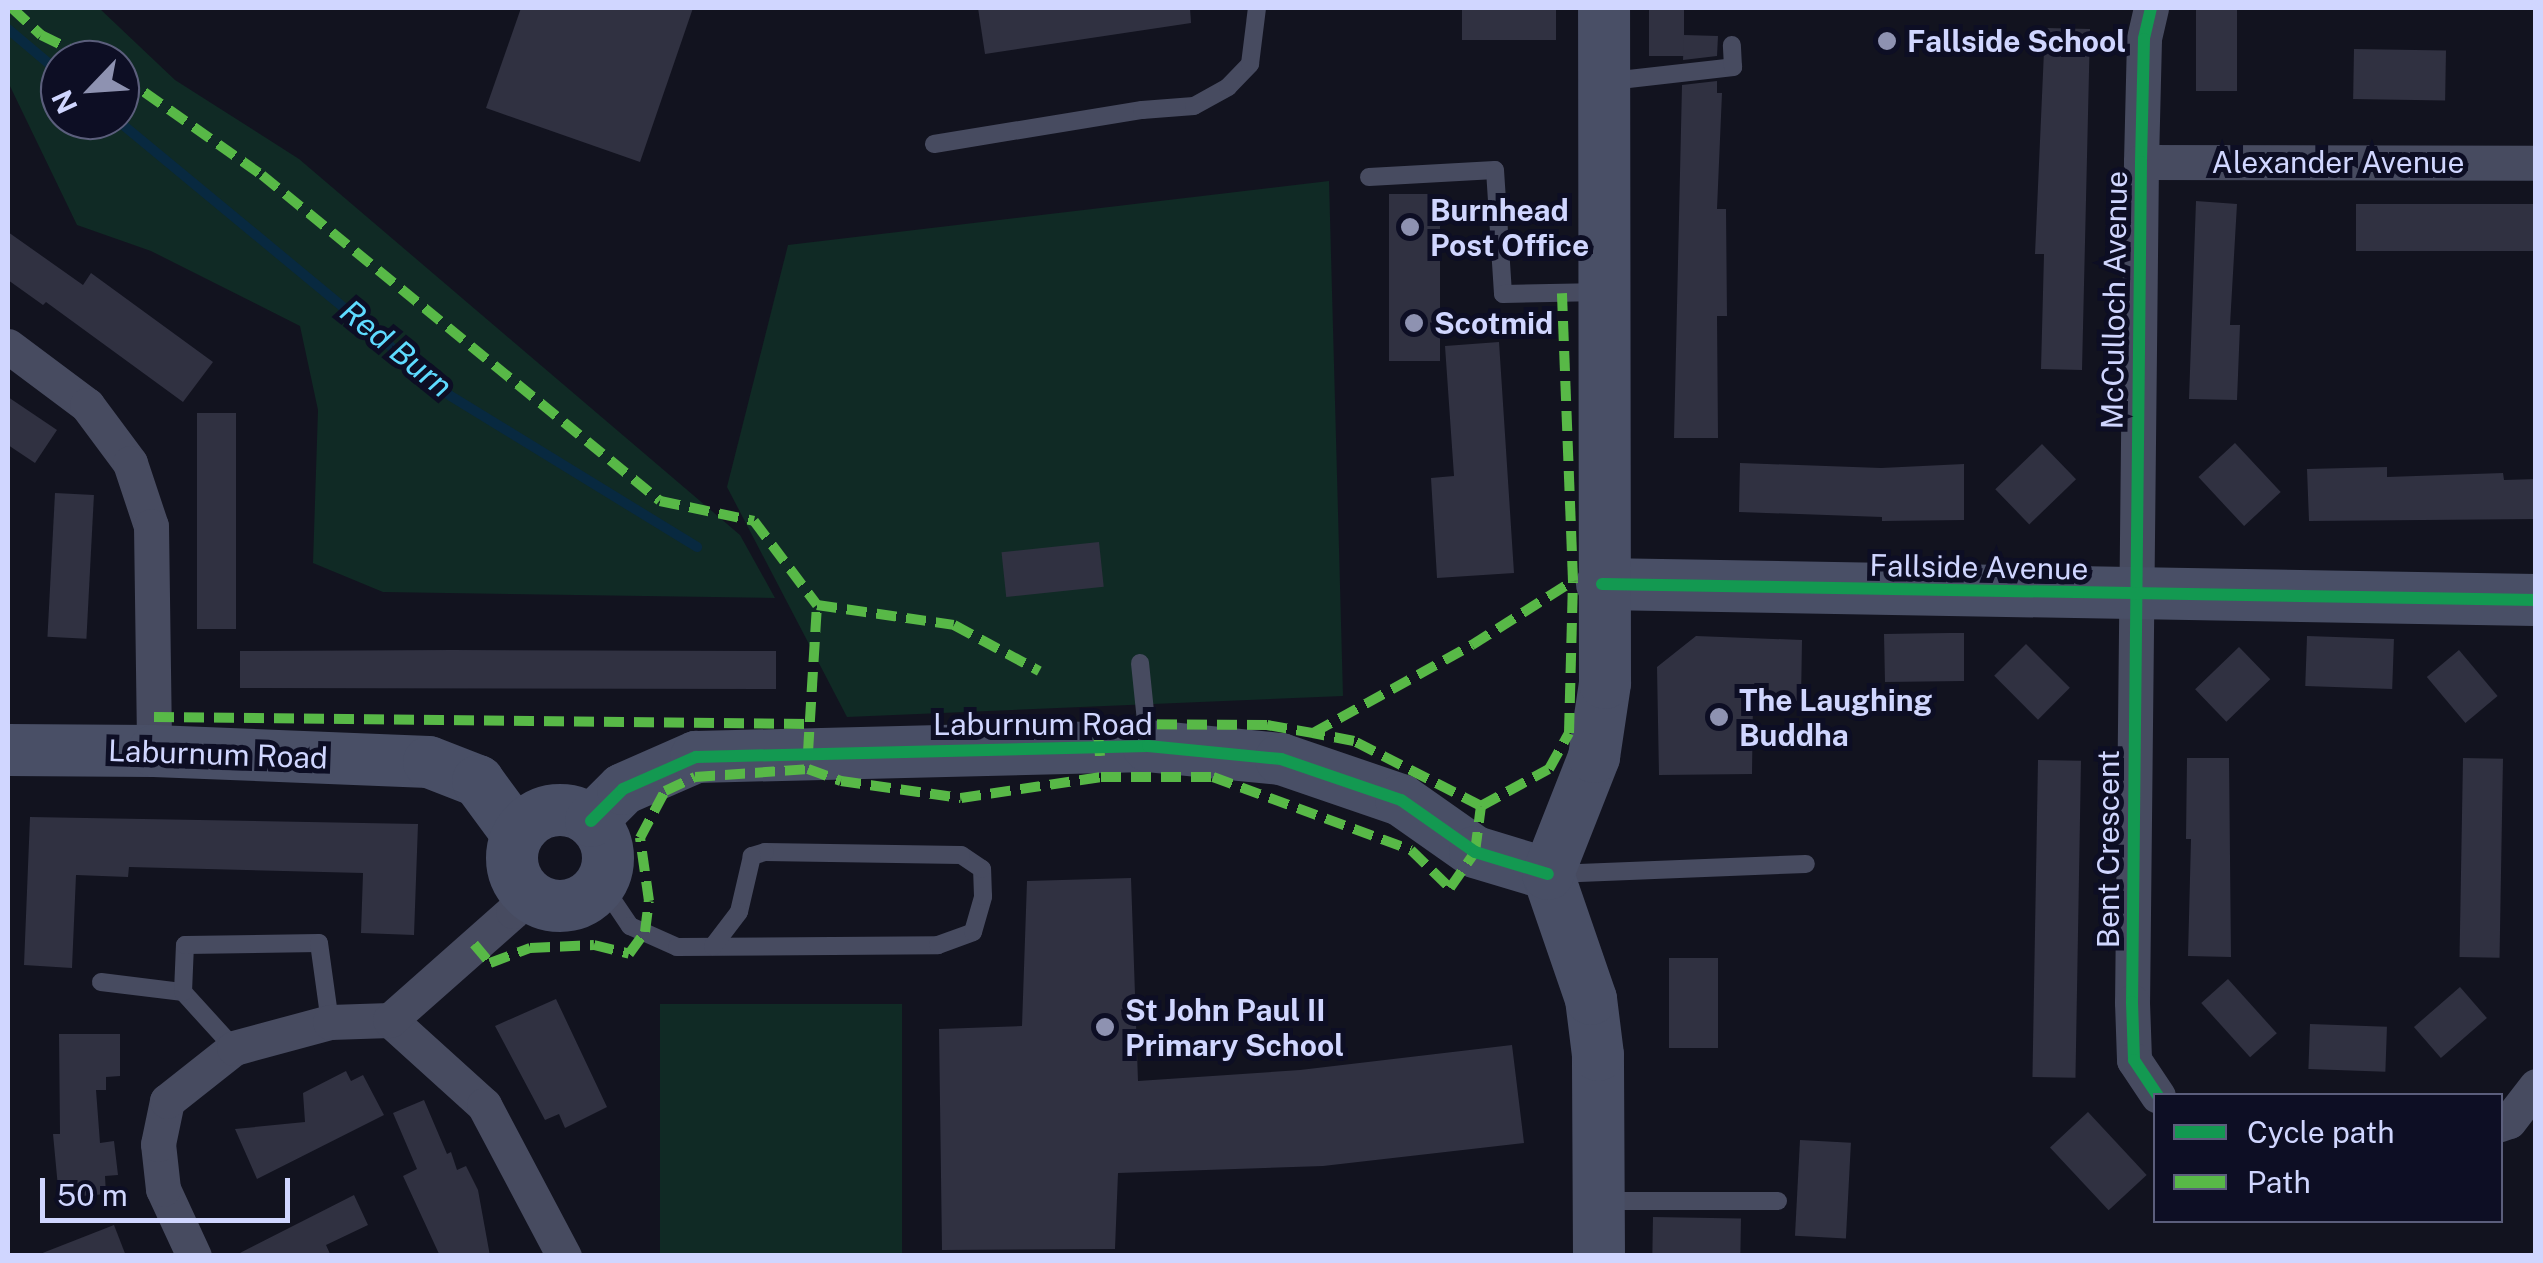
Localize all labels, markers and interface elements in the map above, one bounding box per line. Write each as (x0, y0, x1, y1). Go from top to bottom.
place label: Fallside School (1907, 23, 2126, 59)
marker: Fallside School (1876, 30, 1898, 52)
north arrow (40, 40, 140, 140)
text: N (45, 85, 84, 119)
street label: Alexander Avenue (2212, 144, 2464, 180)
street label: McCulloch Avenue (2094, 170, 2134, 430)
place label: Burnhead Post Office (1430, 192, 1589, 262)
marker: Burnhead Post Office (1399, 216, 1421, 238)
water label: Red Burn (332, 292, 460, 406)
place label: Scotmid (1434, 305, 1553, 341)
marker: Scotmid (1403, 312, 1425, 334)
street label: Fallside Avenue (1869, 547, 2089, 587)
place label: The Laughing Buddha (1739, 682, 1933, 752)
street label: Laburnum Road (933, 706, 1153, 742)
marker: The Laughing Buddha (1708, 706, 1730, 728)
street label: Laburnum Road (108, 732, 328, 776)
street label: Bent Crescent (2090, 750, 2126, 948)
place label: St John Paul II Primary School (1125, 992, 1344, 1062)
marker: St John Paul II Primary School (1094, 1016, 1116, 1038)
legend (2153, 1093, 2503, 1223)
text: Cycle path (2247, 1114, 2395, 1150)
scale bar (45, 1158, 295, 1220)
text: Path (2247, 1164, 2311, 1200)
text: 50 m (57, 1177, 128, 1213)

